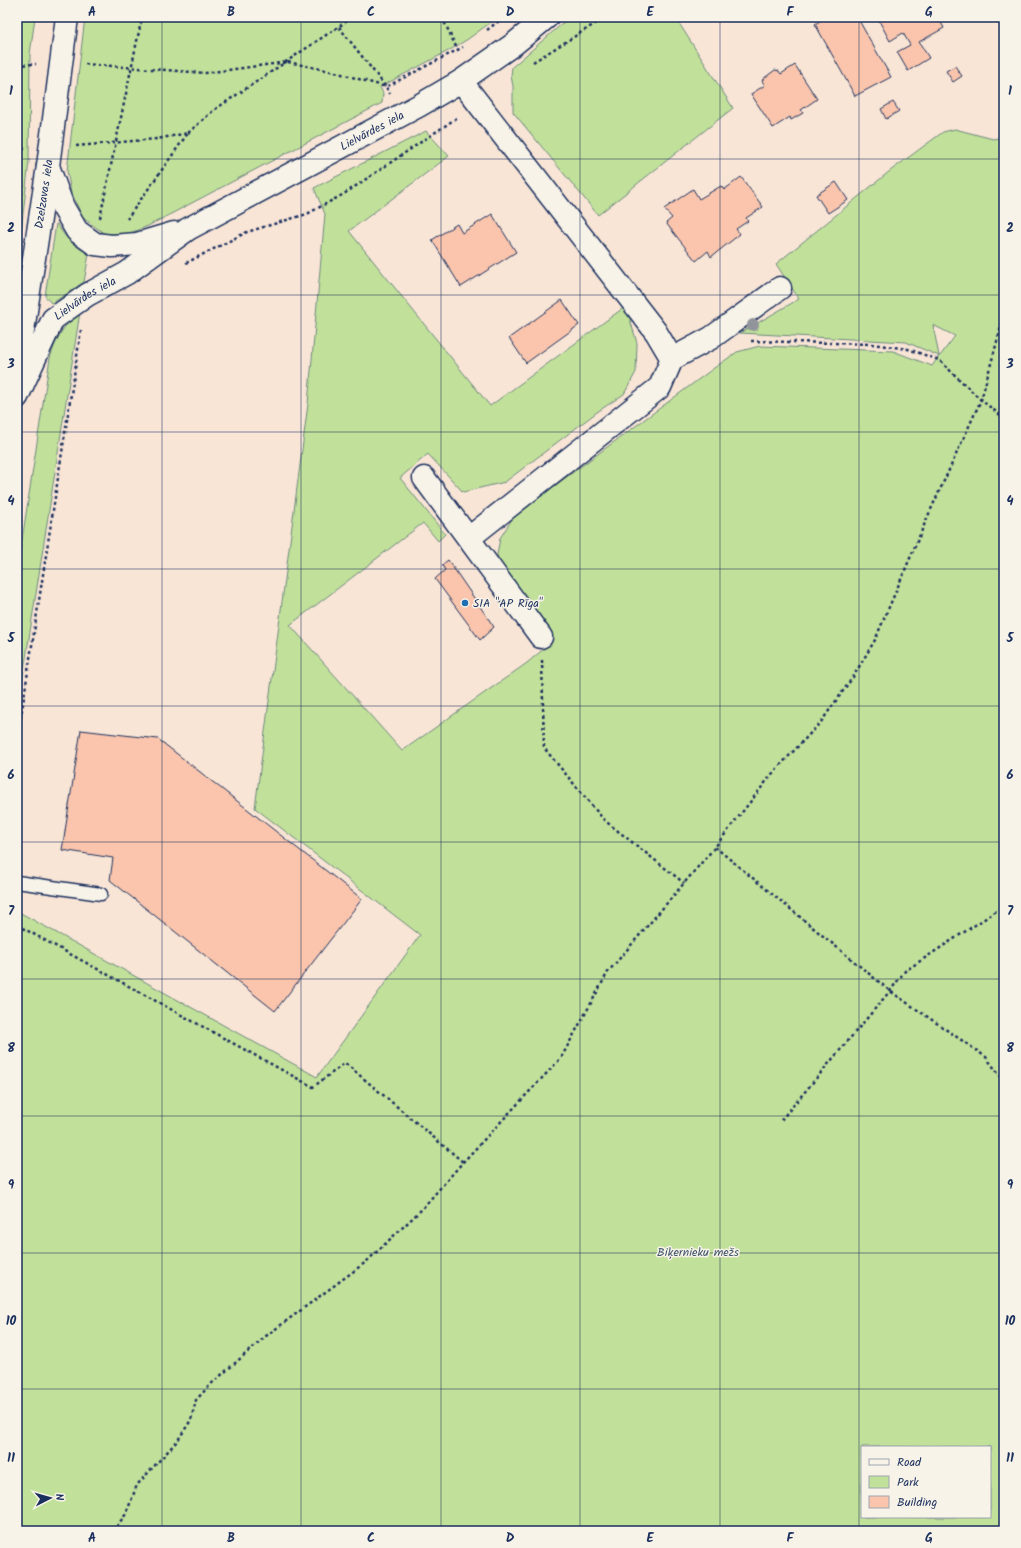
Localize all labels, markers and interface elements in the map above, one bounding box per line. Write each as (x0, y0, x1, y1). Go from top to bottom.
text: A (88, 2, 96, 23)
text: B (227, 2, 235, 23)
text: C (367, 2, 375, 23)
text: D (506, 2, 515, 23)
text: E (646, 2, 654, 23)
text: F (786, 2, 794, 23)
text: G (925, 2, 933, 23)
text: 1 (9, 81, 13, 102)
text: 1 (1008, 81, 1012, 102)
street label: Lielvārdes iela (337, 106, 408, 156)
street label: Dzelzavas iela (30, 158, 59, 230)
text: 2 (7, 218, 15, 239)
text: 2 (1006, 218, 1014, 239)
street label: Lielvārdes iela (50, 272, 120, 326)
text: 3 (6, 354, 15, 375)
text: 3 (1005, 354, 1014, 375)
text: 4 (7, 491, 15, 512)
text: 4 (1006, 491, 1014, 512)
place label: SIA "AP Rīga" (473, 594, 543, 613)
marker: SIA "AP Rīga" (460, 598, 470, 608)
text: 5 (7, 628, 16, 649)
text: 5 (1006, 628, 1015, 649)
text: 6 (7, 765, 15, 786)
text: 6 (1006, 765, 1014, 786)
text: 7 (8, 901, 15, 922)
text: 7 (1007, 901, 1014, 922)
text: 8 (7, 1038, 15, 1059)
text: 8 (1006, 1038, 1014, 1059)
text: 9 (8, 1175, 15, 1196)
text: 9 (1007, 1175, 1014, 1196)
park label: Biķernieku mežs (657, 1243, 739, 1262)
text: 10 (6, 1311, 17, 1332)
text: 10 (1005, 1311, 1016, 1332)
legend (861, 1446, 991, 1518)
text: 11 (7, 1448, 15, 1469)
text: 11 (1006, 1448, 1014, 1469)
text: Road (897, 1453, 922, 1472)
text: Park (897, 1473, 919, 1492)
north arrow (30, 1478, 70, 1518)
text: N (50, 1493, 68, 1502)
text: Building (897, 1493, 937, 1512)
text: A (88, 1528, 96, 1548)
text: B (227, 1528, 235, 1548)
text: C (367, 1528, 375, 1548)
text: D (506, 1528, 515, 1548)
text: E (646, 1528, 654, 1548)
text: F (786, 1528, 794, 1548)
text: G (925, 1528, 933, 1548)

